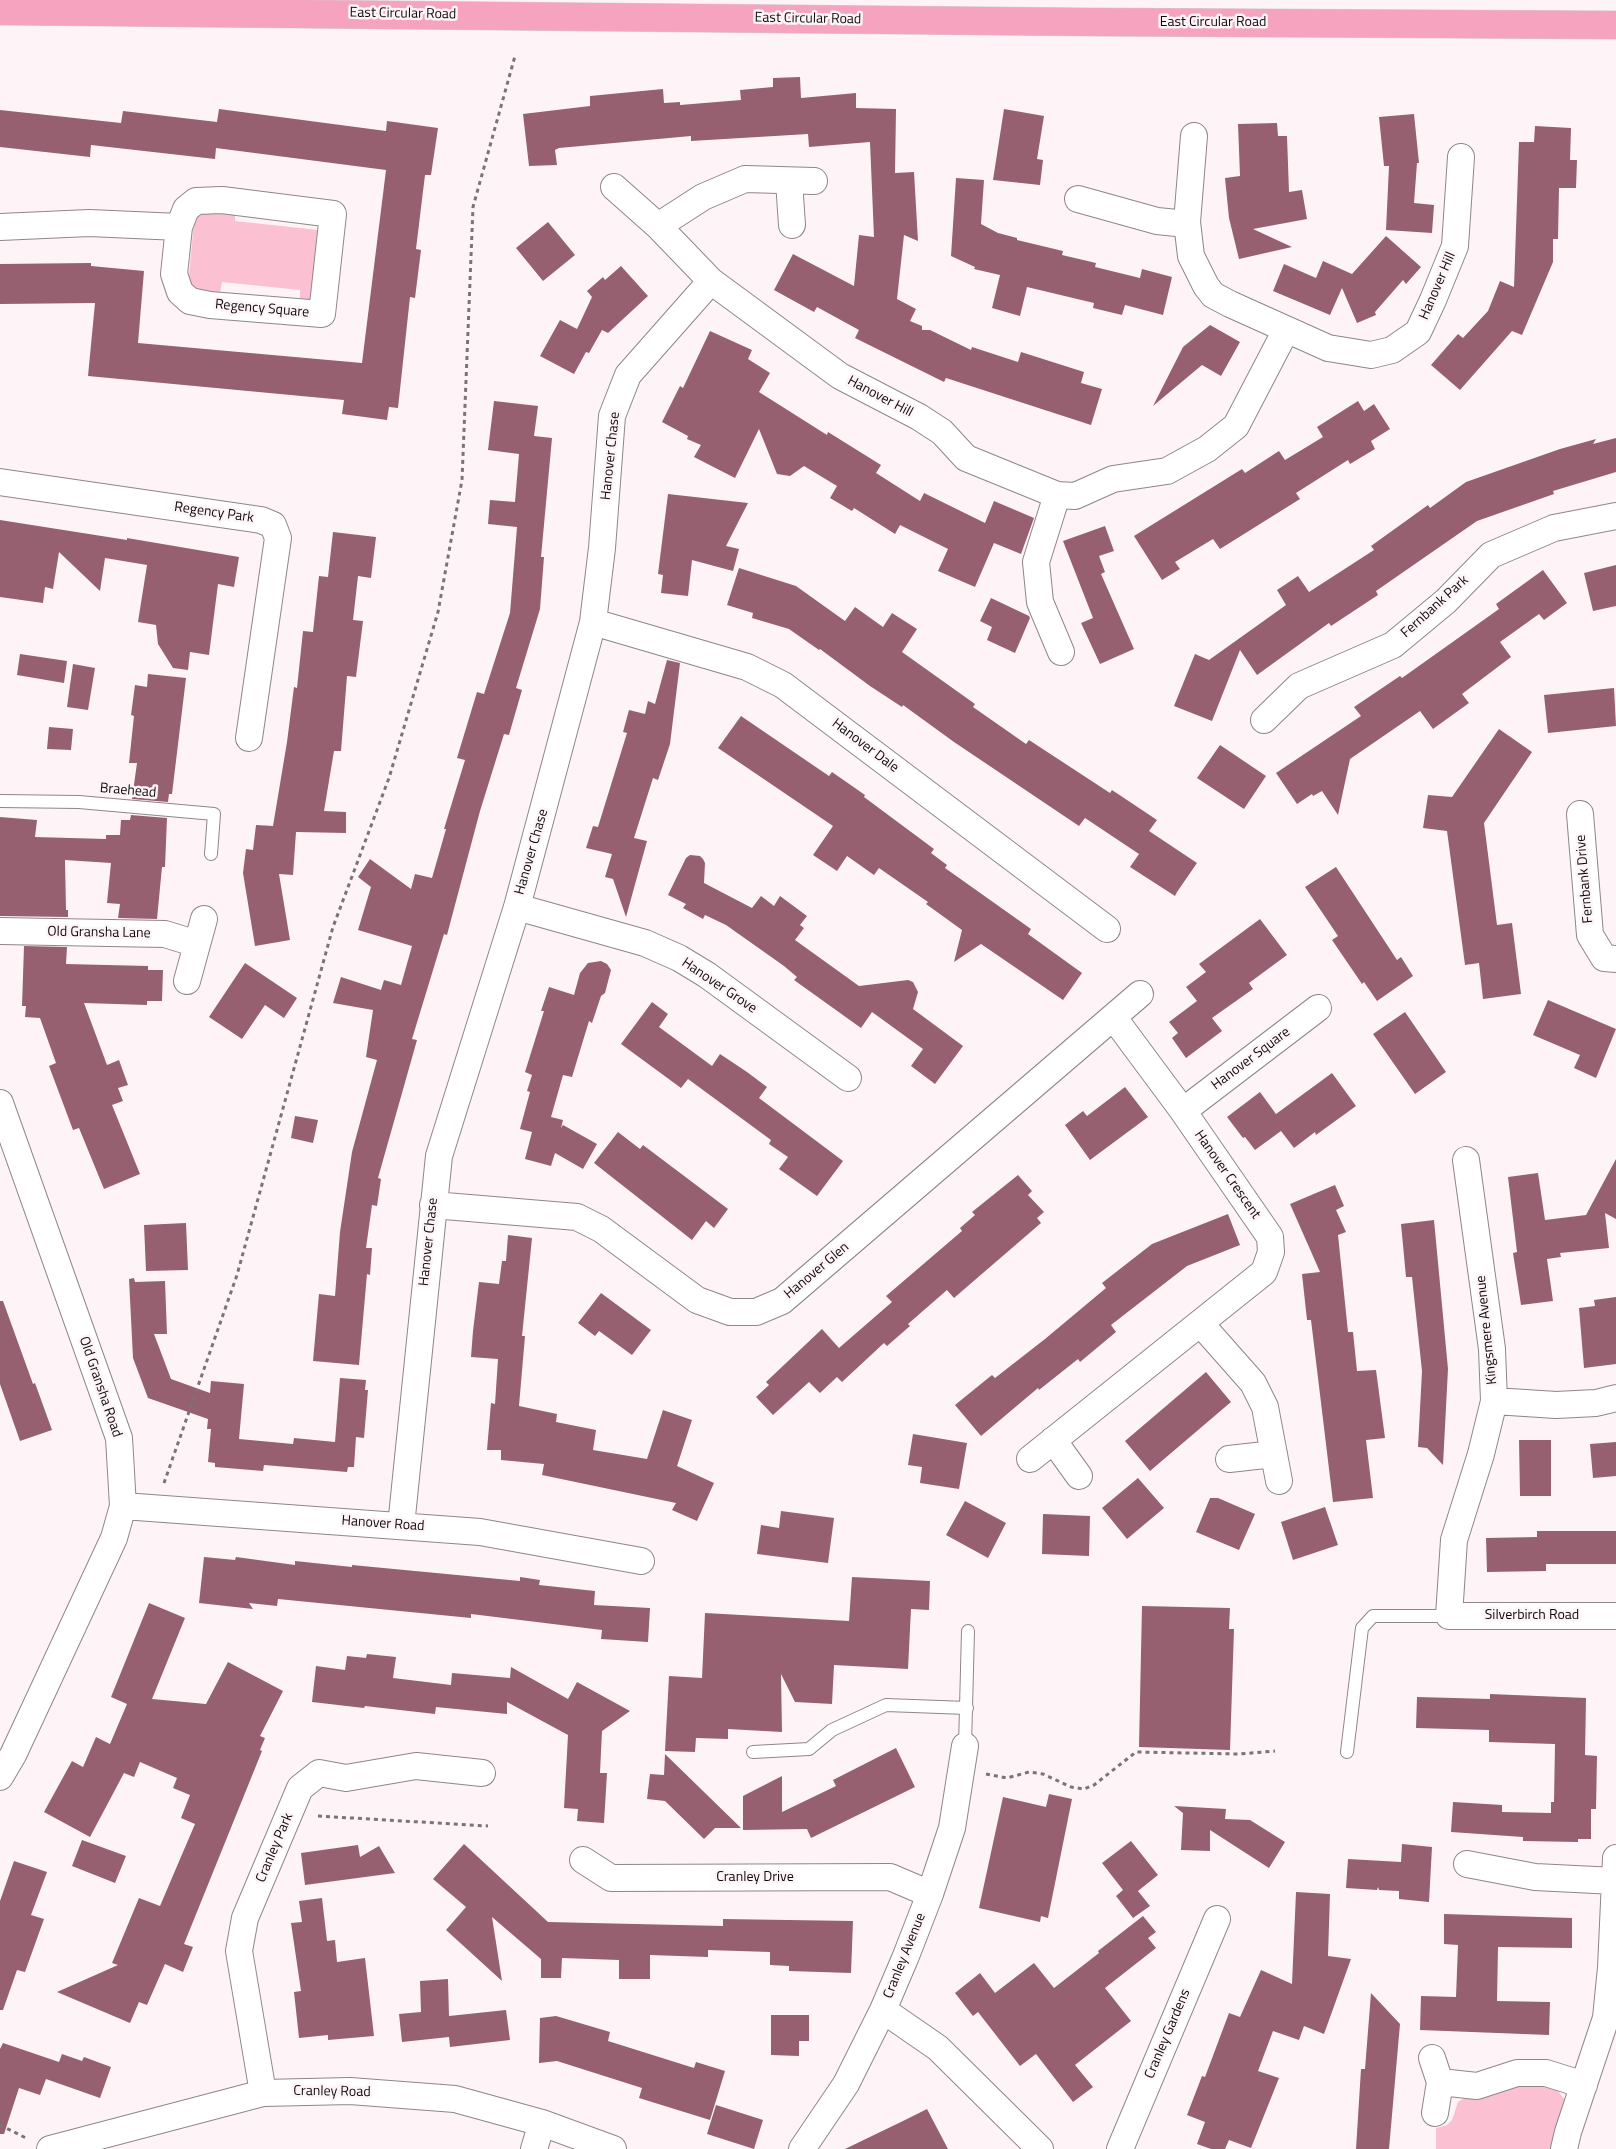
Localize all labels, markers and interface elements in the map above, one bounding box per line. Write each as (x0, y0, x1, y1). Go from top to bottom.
street label: East Circular Road (350, 5, 456, 23)
street label: East Circular Road (755, 10, 861, 28)
street label: East Circular Road (1160, 15, 1266, 31)
street label: Hanover Hill (1416, 250, 1460, 322)
street label: Regency Square (214, 297, 310, 321)
street label: Hanover Hill (844, 373, 916, 421)
street label: Hanover Chase (598, 411, 624, 501)
street label: Regency Park (173, 499, 255, 527)
street label: Fernbank Park (1398, 572, 1472, 642)
street label: Hanover Dale (828, 715, 902, 777)
street label: Braehead (99, 780, 157, 802)
street label: Hanover Chase (512, 807, 552, 897)
street label: Fernbank Drive (1573, 834, 1597, 924)
street label: Old Gransha Lane (47, 924, 151, 942)
street label: Hanover Grove (678, 955, 760, 1017)
street label: Hanover Square (1208, 1024, 1294, 1094)
street label: Hanover Crescent (1190, 1128, 1264, 1222)
street label: Hanover Chase (416, 1197, 442, 1287)
street label: Hanover Glen (781, 1239, 853, 1303)
street label: Kingsmere Avenue (1473, 1275, 1501, 1385)
street label: Old Gransha Road (75, 1334, 125, 1440)
street label: Hanover Road (341, 1513, 425, 1535)
street label: Silverbirch Road (1485, 1608, 1579, 1624)
street label: Cranley Park (253, 1811, 297, 1885)
street label: Cranley Drive (716, 1870, 794, 1886)
street label: Cranley Avenue (880, 1911, 930, 2001)
street label: Cranley Gardens (1142, 1987, 1194, 2081)
street label: Cranley Road (293, 2083, 371, 2101)

